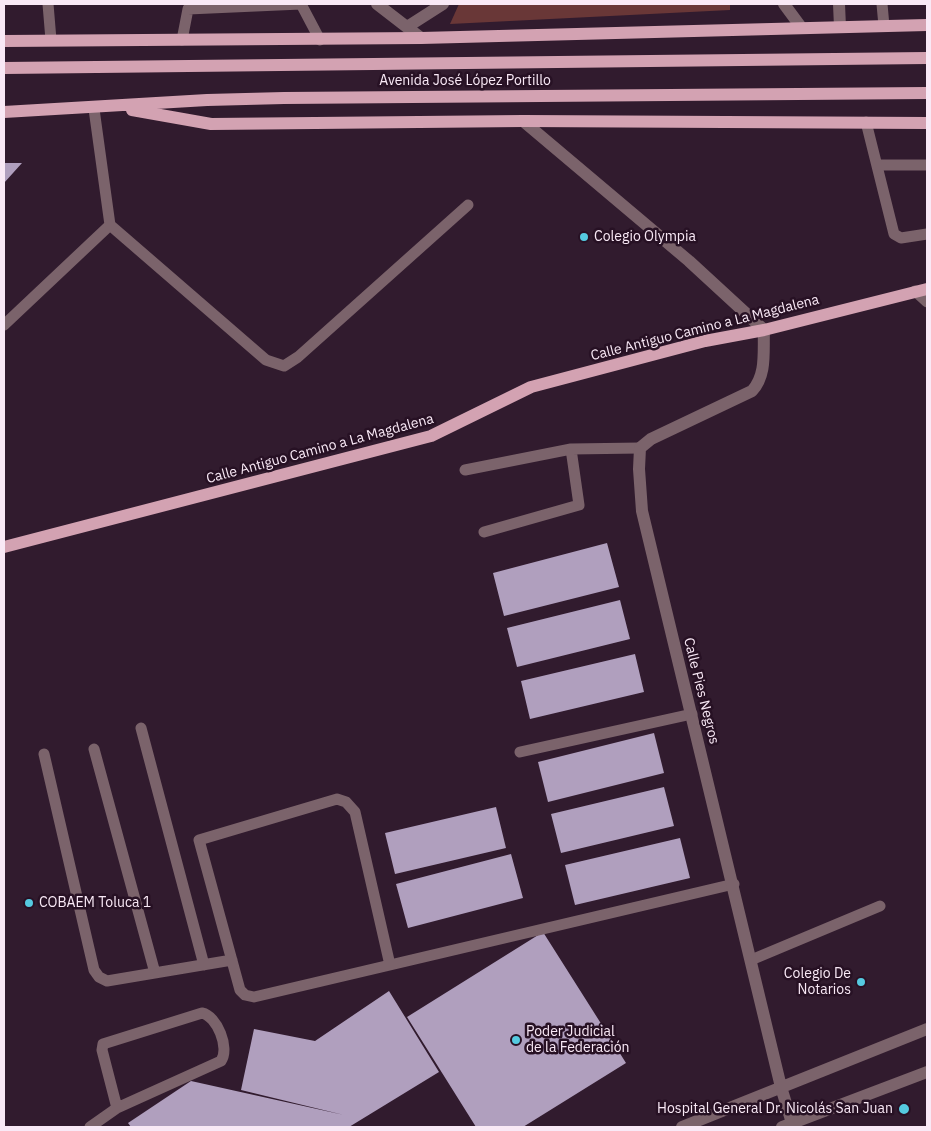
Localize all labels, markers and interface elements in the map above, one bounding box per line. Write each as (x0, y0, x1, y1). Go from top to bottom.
street label: Avenida José López Portillo (379, 73, 551, 89)
place label: Colegio Olympia (594, 229, 696, 245)
marker: Colegio Olympia (578, 231, 590, 243)
street label: Calle Antiguo Camino a La Magdalena (589, 291, 821, 365)
street label: Calle Antiguo Camino a La Magdalena (204, 411, 436, 487)
street label: Calle Pies Negros (680, 636, 722, 746)
place label: COBAEM Toluca 1 (39, 895, 151, 911)
marker: COBAEM Toluca 1 (23, 897, 35, 909)
place label: Colegio De Notarios (784, 966, 851, 999)
marker: Colegio De Notarios (855, 976, 867, 988)
place label: Poder Judicial de la Federación (526, 1024, 630, 1056)
marker: Poder Judicial de la Federación (510, 1034, 522, 1046)
place label: Hospital General Dr. Nicolás San Juan (657, 1101, 893, 1117)
marker: Hospital General Dr. Nicolás San Juan (897, 1102, 911, 1116)

